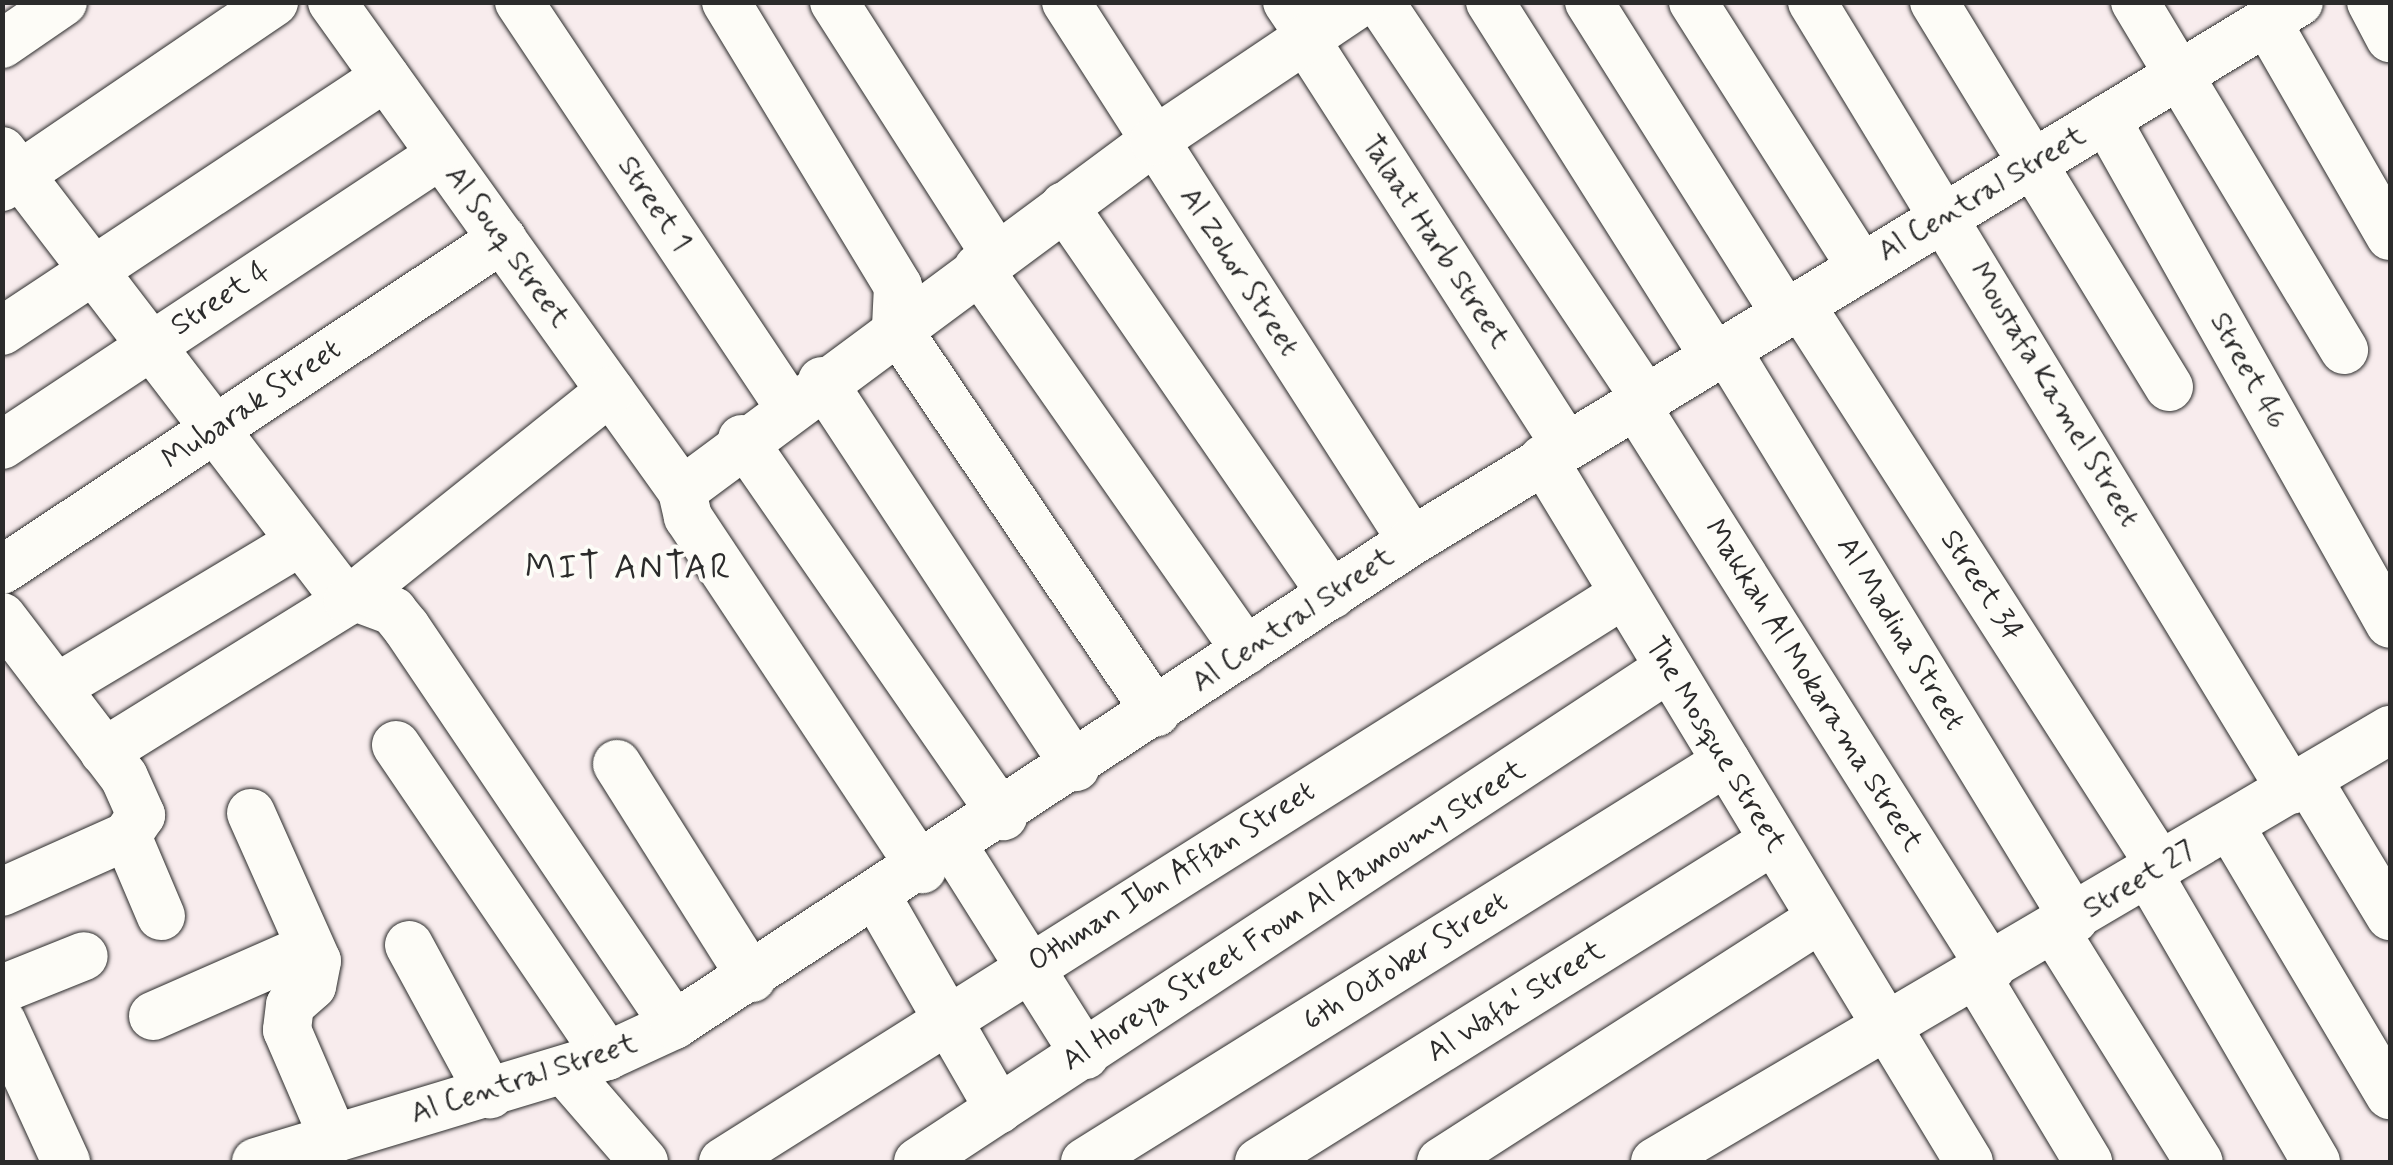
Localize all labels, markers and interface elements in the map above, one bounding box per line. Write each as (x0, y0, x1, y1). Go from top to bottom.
street label: Al Central Street (1874, 119, 2090, 269)
street label: Talaat Harb Street (1353, 129, 1517, 355)
street label: Street 1 (609, 149, 699, 259)
street label: Al Souq Street (438, 161, 576, 333)
street label: Al Zohor Street (1168, 177, 1310, 367)
street label: Street 4 (164, 254, 278, 344)
street label: Moustafa Kamel Street (1961, 257, 2147, 533)
street label: Street 46 (2201, 306, 2295, 436)
street label: Mubarak Street (154, 331, 350, 479)
street label: Makkah Al Mokarama Street (1697, 515, 1929, 857)
street label: Street 34 (1932, 523, 2030, 649)
street label: Al Madina Street (1824, 525, 1976, 743)
street label: Al Central Street (1188, 541, 1398, 699)
district label: MIT ANTAR (520, 547, 738, 589)
street label: The Mosque Street (1637, 632, 1793, 858)
street label: Al Horeya Street From Al Aamoumy Street (1052, 750, 1536, 1082)
street label: Othman Ibn Affan Street (1017, 771, 1327, 983)
street label: Street 27 (2077, 833, 2201, 927)
street label: 6th October Street (1295, 883, 1517, 1041)
street label: Al Wafa' Street (1419, 932, 1613, 1072)
street label: Al Central Street (409, 1026, 639, 1132)

